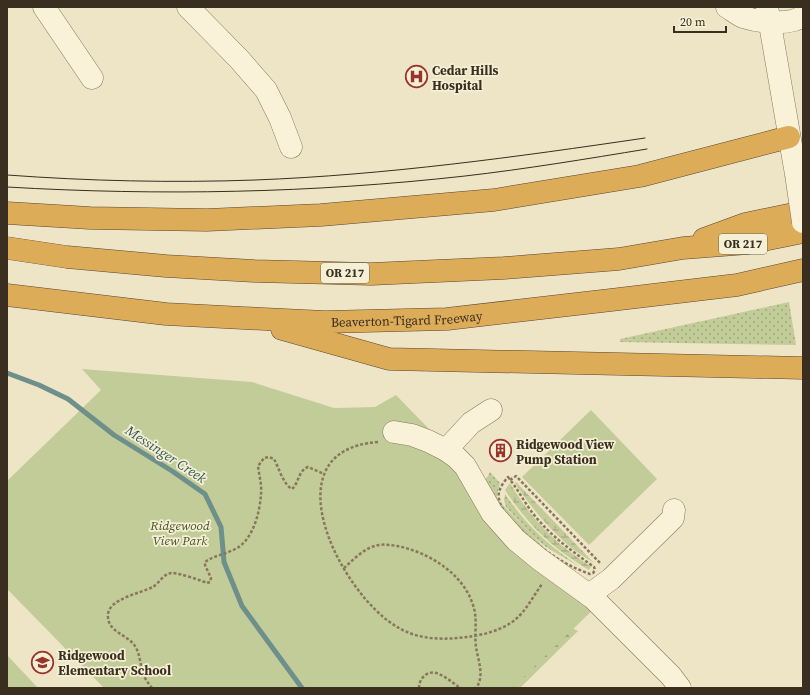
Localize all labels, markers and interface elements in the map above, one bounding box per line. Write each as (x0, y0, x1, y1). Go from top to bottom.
scale bar (674, 8, 726, 34)
text: 20 m (680, 14, 706, 30)
place label: Cedar Hills Hospital (432, 62, 499, 94)
hospital icon: Cedar Hills Hospital (403, 64, 429, 90)
road number: OR 217 (719, 234, 767, 254)
road number: OR 217 (321, 263, 369, 283)
street label: Beaverton-Tigard Freeway (331, 306, 484, 330)
water label: Messinger Creek (121, 420, 211, 488)
place label: Ridgewood View Pump Station (516, 436, 615, 468)
building icon: Ridgewood View Pump Station (488, 438, 514, 464)
park label: Ridgewood View Park (149, 517, 210, 549)
place label: Ridgewood Elementary School (58, 647, 171, 679)
school or university icon: Ridgewood Elementary School (30, 649, 56, 675)

